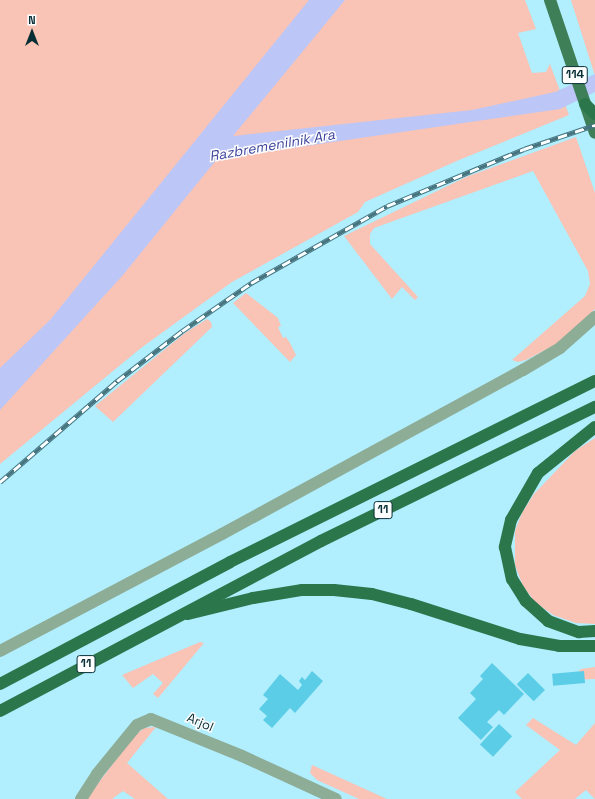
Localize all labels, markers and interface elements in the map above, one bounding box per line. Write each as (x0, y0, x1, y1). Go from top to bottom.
north arrow (12, 12, 52, 52)
text: N (28, 13, 36, 27)
road number: 114 (561, 65, 589, 85)
water label: Razbremenilnik Ara (208, 126, 336, 164)
road number: 11 (373, 500, 393, 520)
road number: 11 (76, 654, 96, 674)
street label: Arjol (184, 710, 216, 736)

